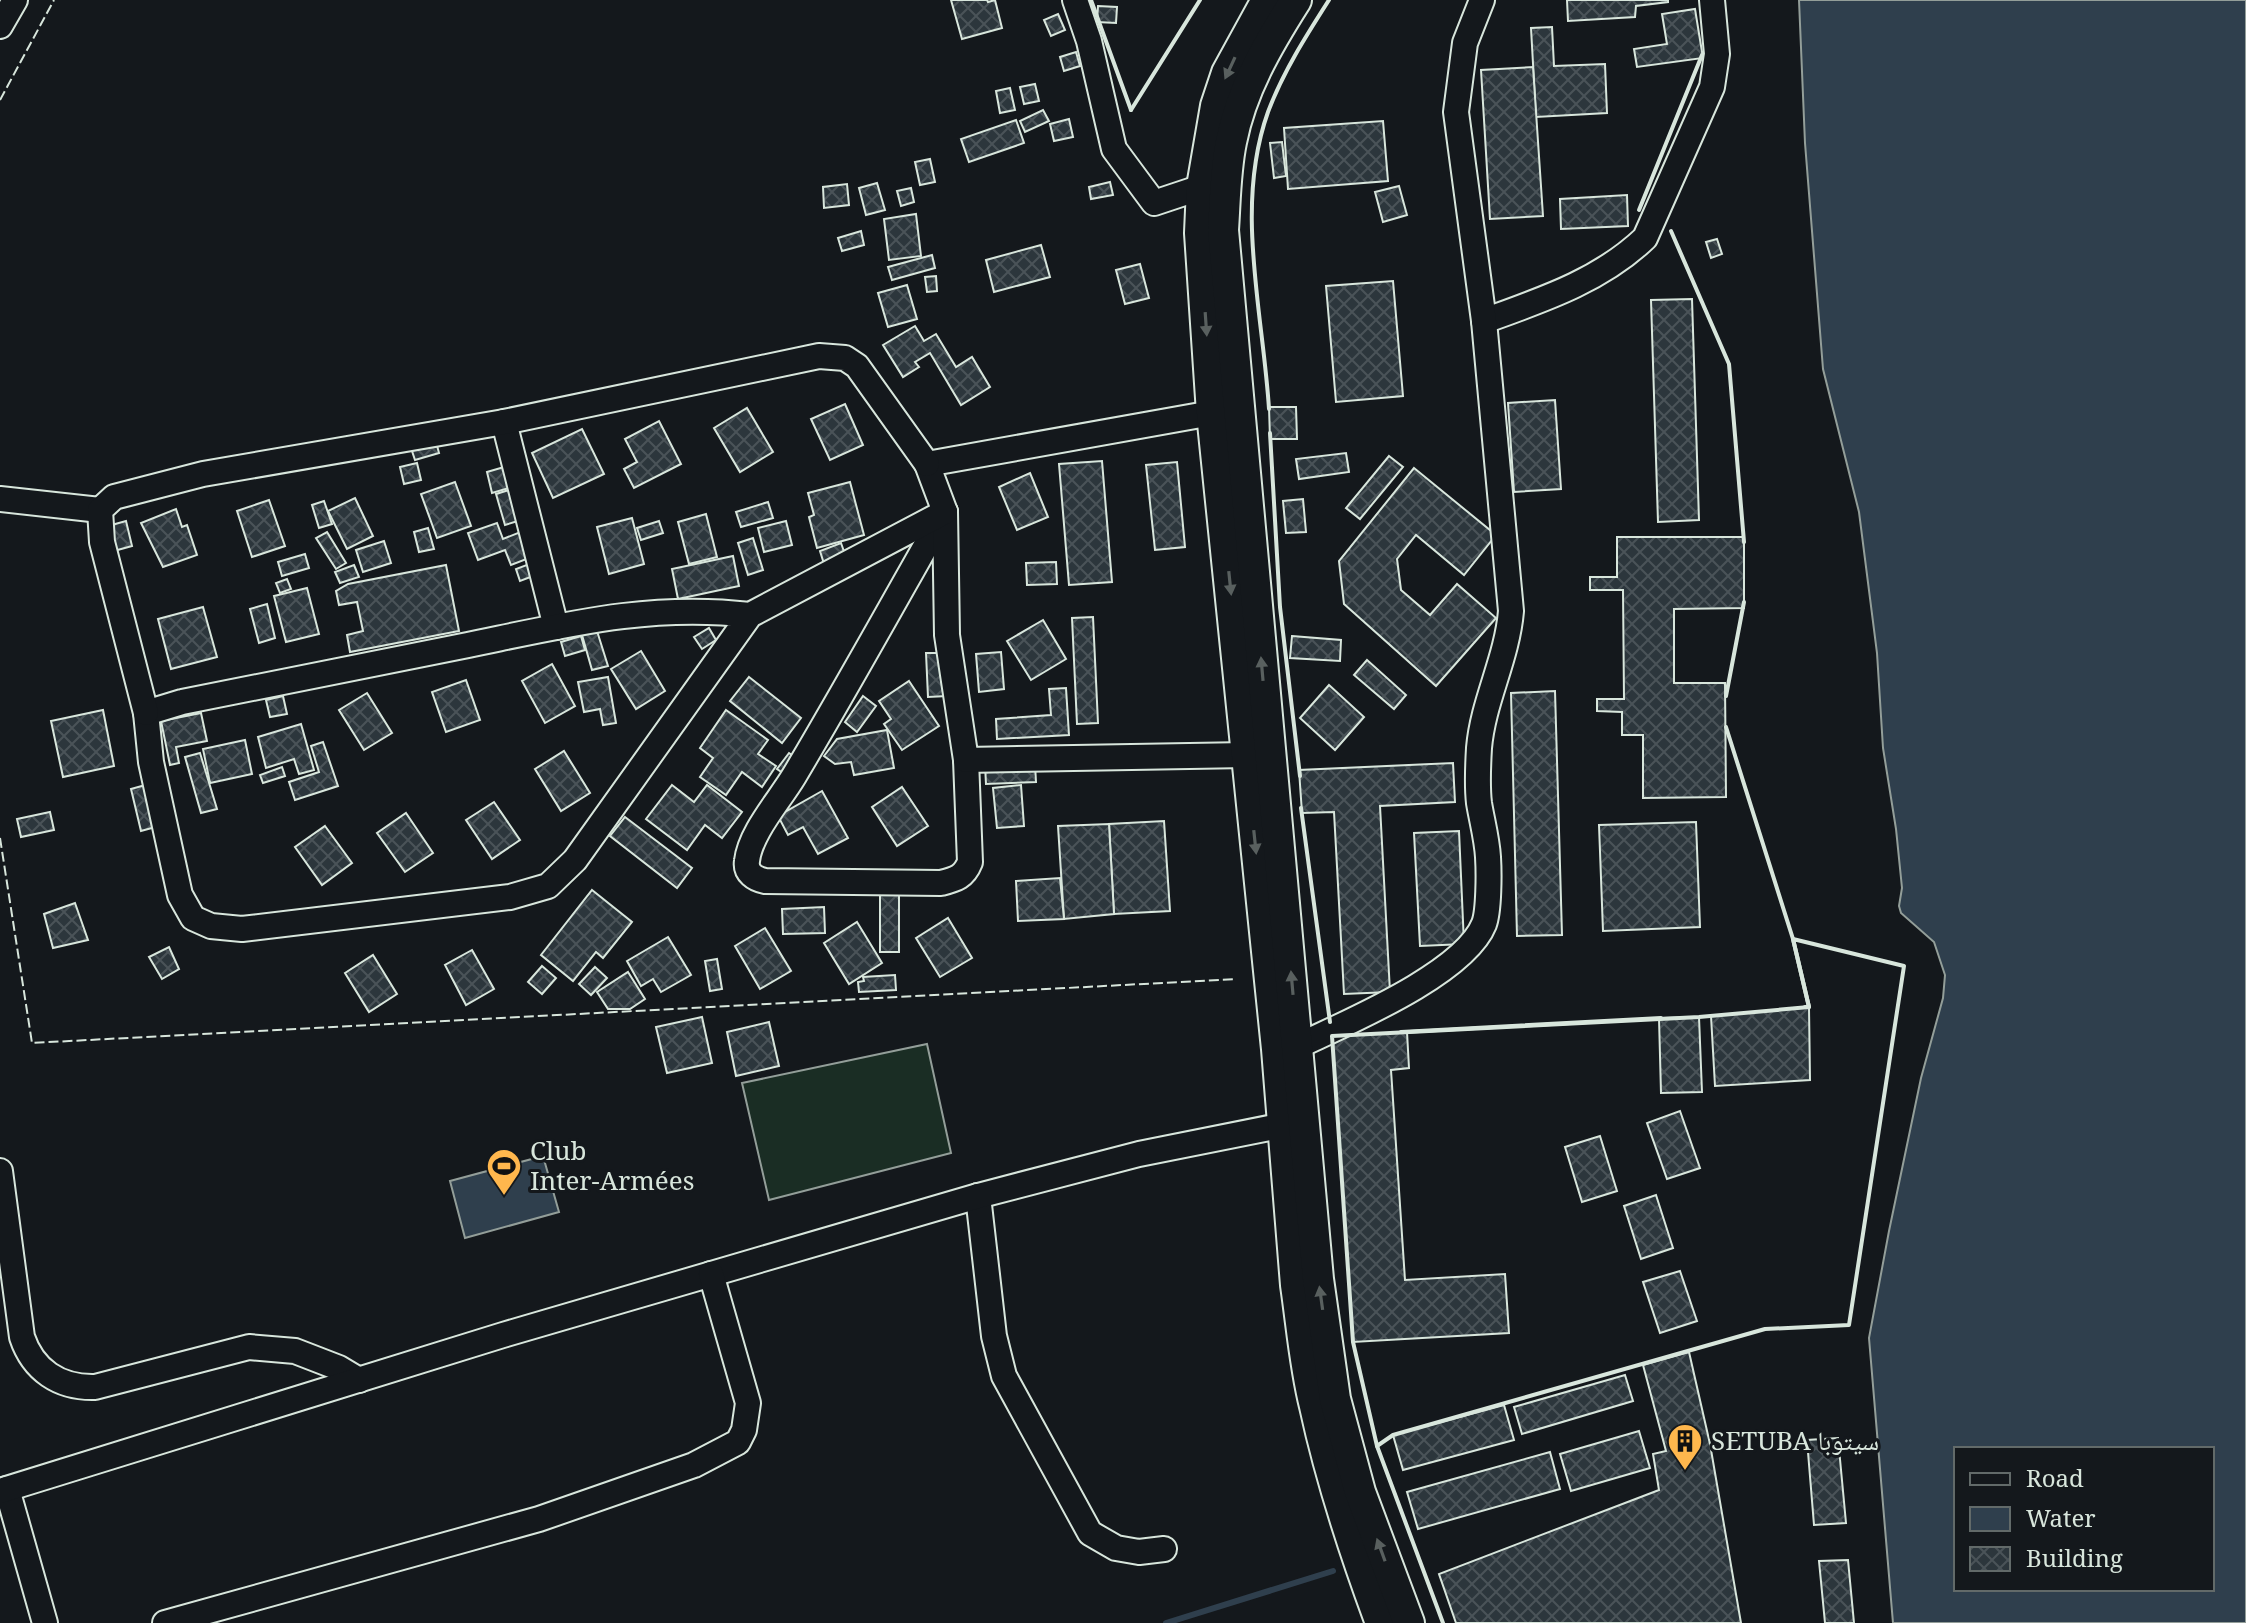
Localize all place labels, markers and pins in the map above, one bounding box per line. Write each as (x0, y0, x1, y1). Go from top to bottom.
place label: Club Inter-Armées (530, 1132, 694, 1198)
sports icon: Club Inter-Armées (485, 1147, 523, 1197)
building icon: SETUBA سيتوبا (1666, 1422, 1704, 1472)
place label: SETUBA سيتوبا (1711, 1422, 1879, 1458)

